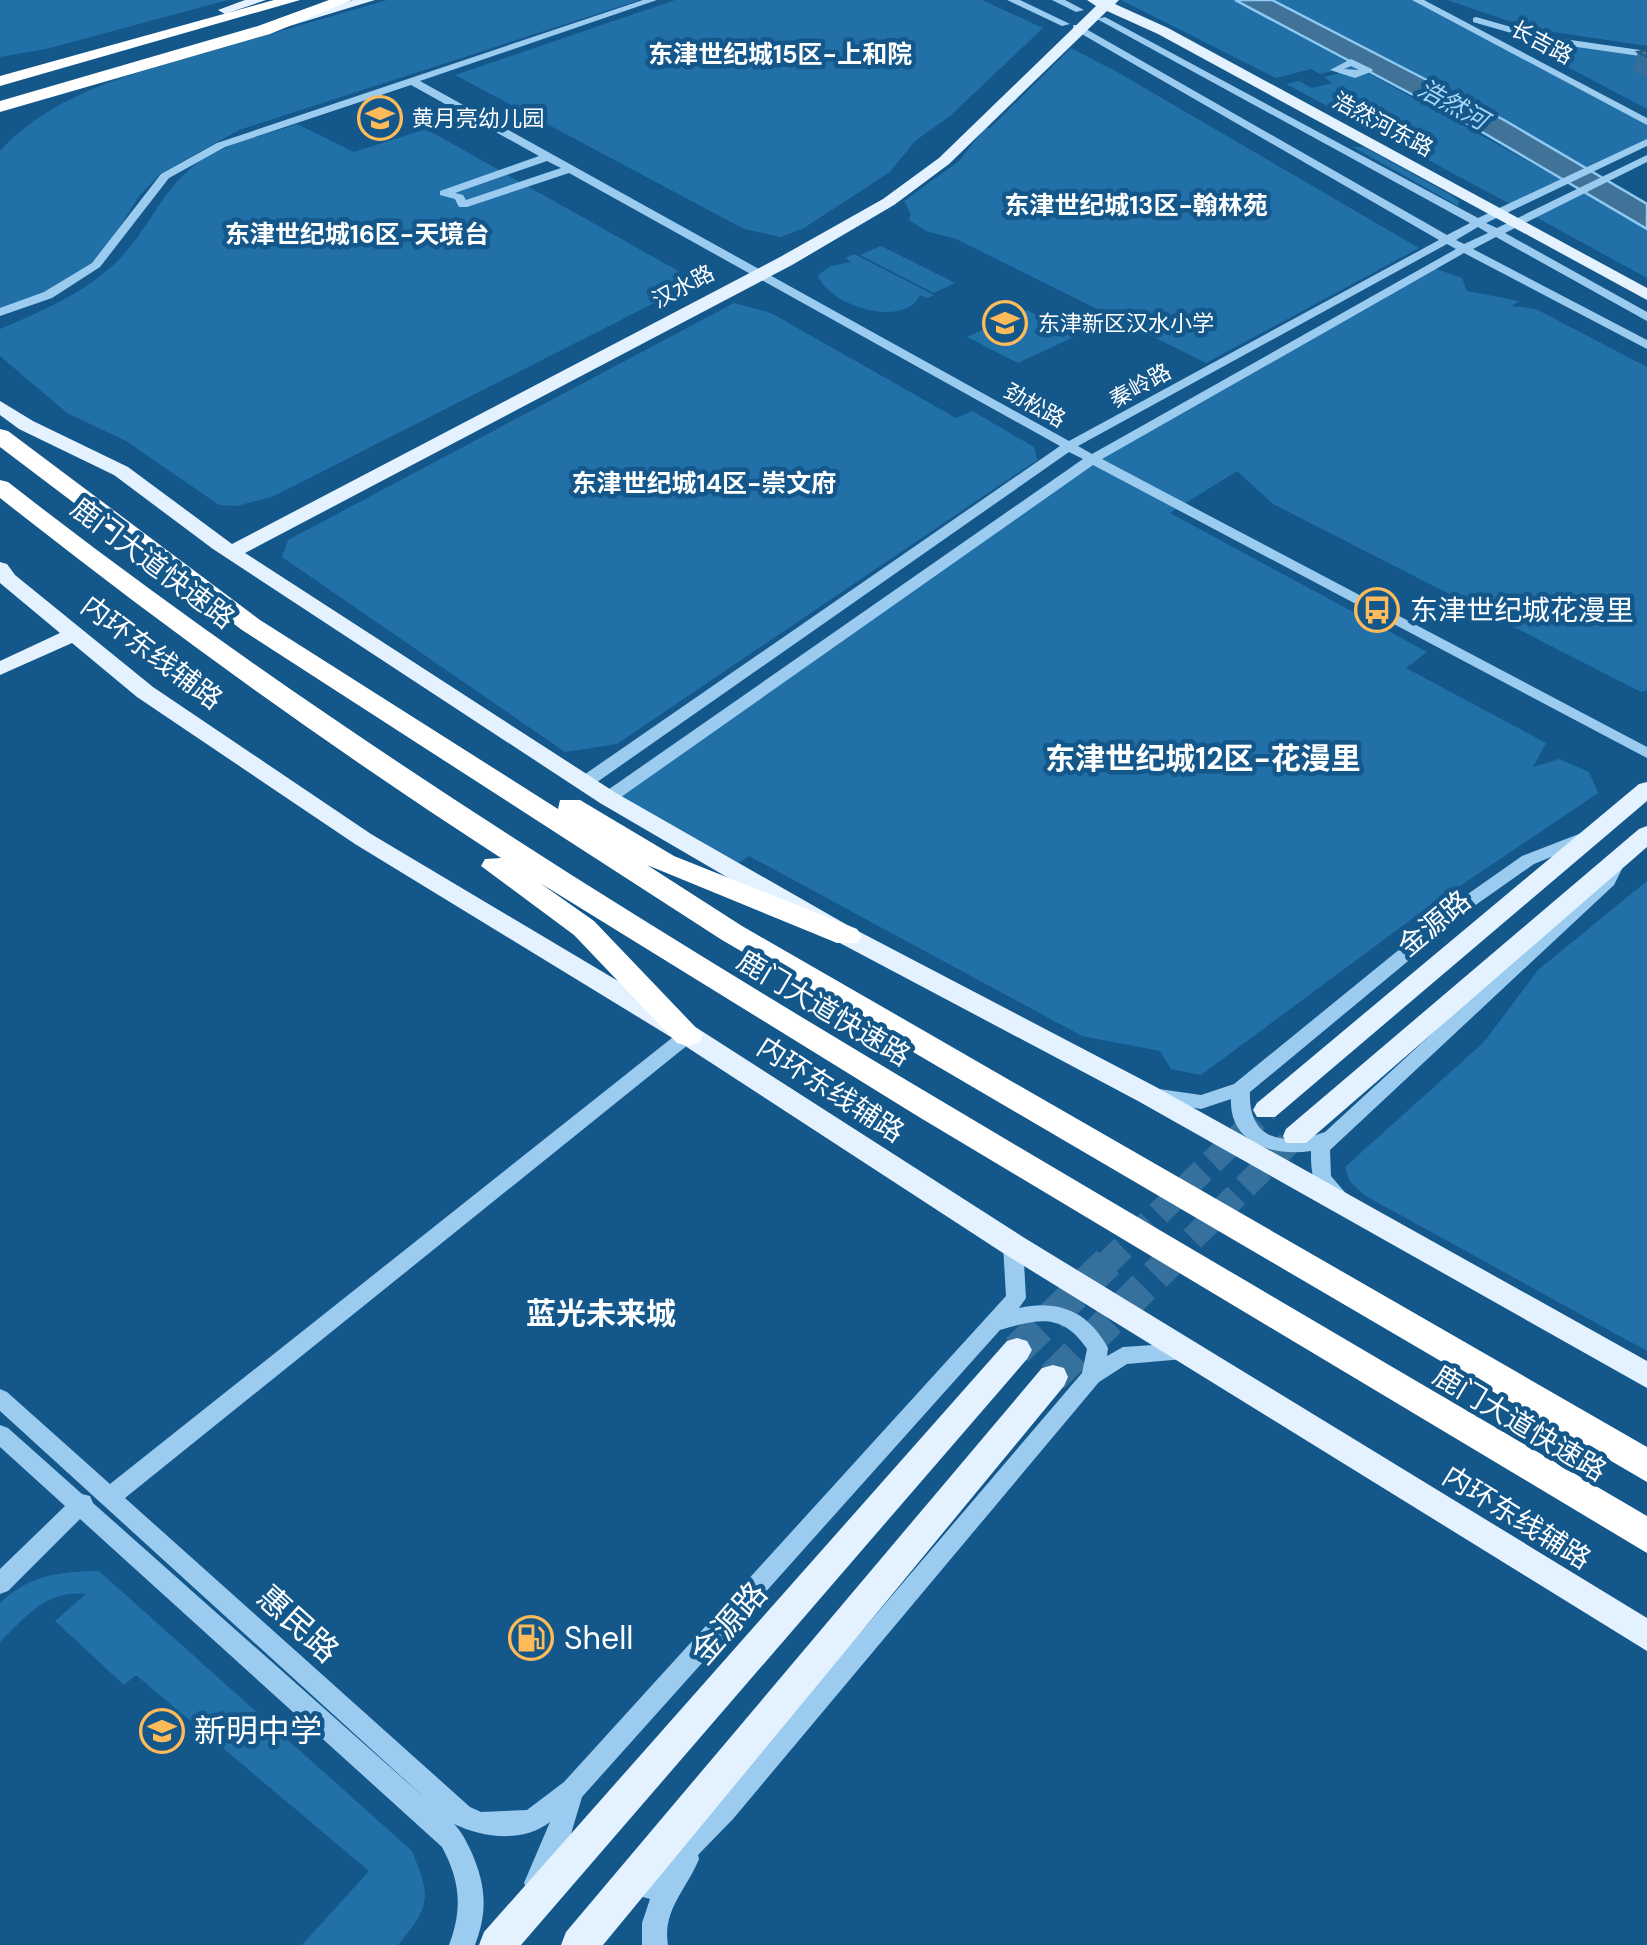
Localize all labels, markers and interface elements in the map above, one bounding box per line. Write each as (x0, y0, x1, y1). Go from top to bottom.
street label: 长吉路 (1506, 14, 1578, 71)
district label: 东津世纪城15区-上和院 (648, 38, 912, 71)
water label: 浩然河 (1412, 72, 1497, 139)
street label: 浩然河东路 (1327, 86, 1438, 163)
school or university icon: 黄月亮幼儿园 (357, 95, 403, 141)
place label: 黄月亮幼儿园 (412, 104, 544, 133)
district label: 东津世纪城13区-翰林苑 (1004, 189, 1268, 222)
district label: 东津世纪城16区-天境台 (225, 218, 489, 251)
street label: 汉水路 (647, 258, 719, 315)
school or university icon: 东津新区汉水小学 (982, 300, 1028, 346)
place label: 东津新区汉水小学 (1038, 309, 1214, 338)
street label: 秦岭路 (1104, 357, 1176, 414)
street label: 劲松路 (999, 377, 1071, 434)
district label: 东津世纪城14区-崇文府 (572, 467, 836, 500)
street label: 鹿门大道快速路 (63, 490, 242, 637)
street label: 内环东线辅路 (73, 587, 230, 718)
bus stop icon: 东津世纪城花漫里 (1354, 587, 1400, 633)
place label: 东津世纪城花漫里 (1410, 592, 1634, 629)
district label: 东津世纪城12区-花漫里 (1045, 739, 1361, 778)
street label: 金源路 (1390, 882, 1478, 965)
street label: 鹿门大道快速路 (730, 942, 917, 1075)
street label: 内环东线辅路 (750, 1028, 911, 1151)
district label: 蓝光未来城 (526, 1294, 676, 1333)
street label: 鹿门大道快速路 (1426, 1357, 1613, 1490)
street label: 内环东线辅路 (1436, 1457, 1598, 1578)
street label: 金源路 (682, 1573, 776, 1673)
street label: 惠民路 (248, 1576, 348, 1672)
fuel station icon: Shell (508, 1615, 554, 1661)
place label: Shell (564, 1617, 633, 1659)
school or university icon: 新明中学 (139, 1708, 185, 1754)
place label: 新明中学 (194, 1710, 322, 1752)

